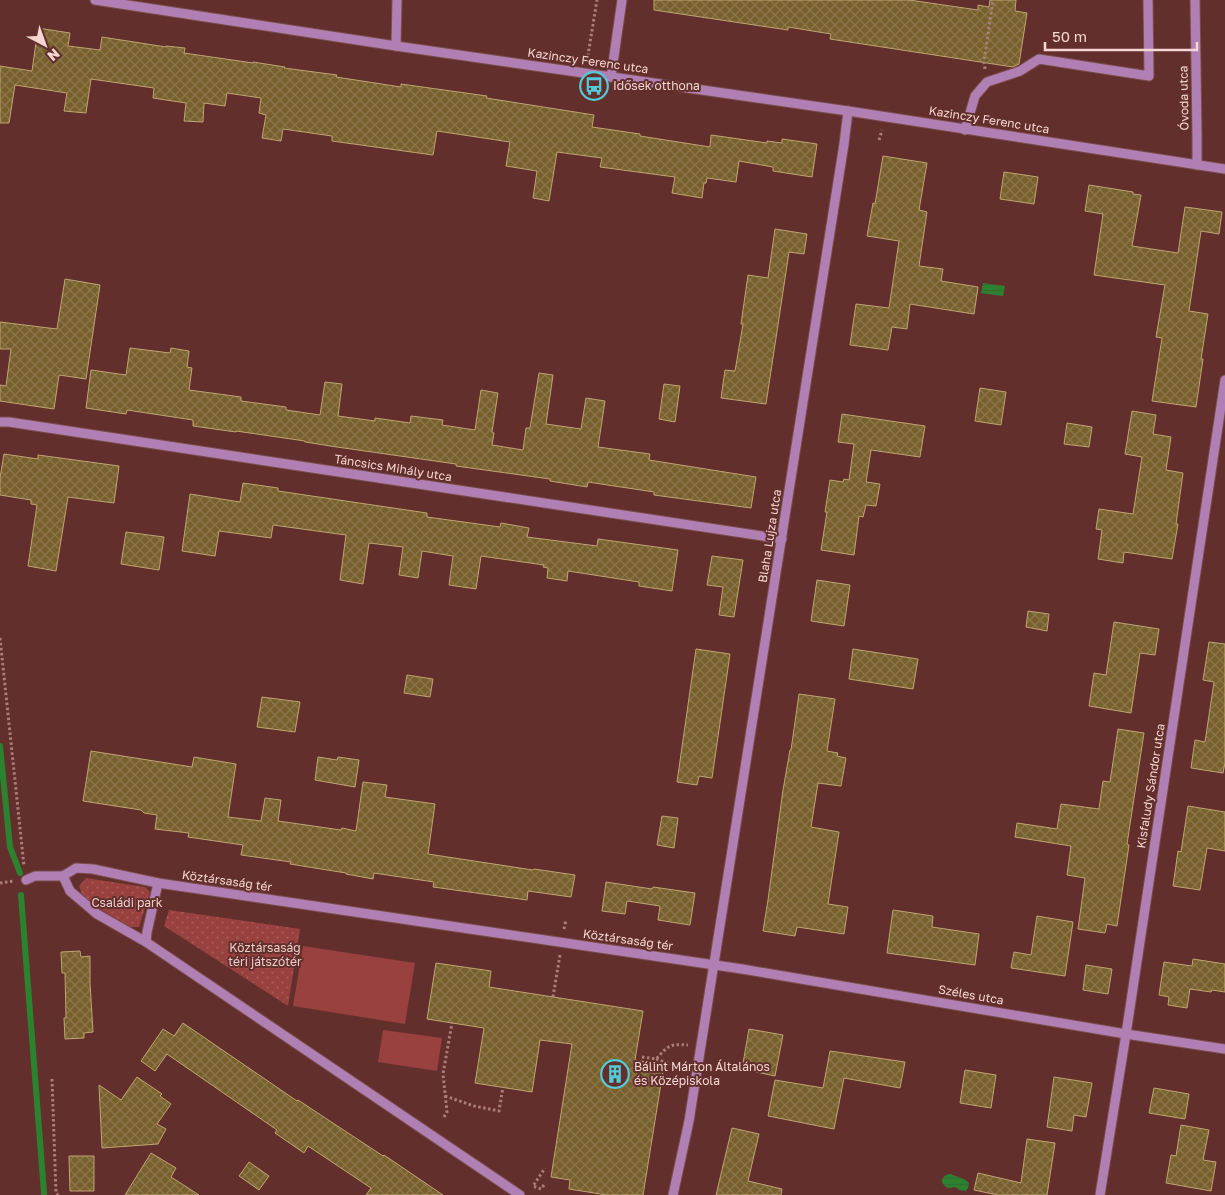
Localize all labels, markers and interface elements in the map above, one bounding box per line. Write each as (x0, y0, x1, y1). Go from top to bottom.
north arrow (20, 20, 70, 70)
scale bar (1045, 20, 1198, 52)
text: 50 m (1052, 27, 1087, 45)
text: N (44, 45, 63, 65)
street label: Kazinczy Ferenc utca (527, 45, 650, 76)
street label: Óvoda utca (1175, 65, 1192, 131)
bus stop icon: Idősek otthona (579, 71, 609, 101)
place label: Idősek otthona (613, 78, 700, 93)
street label: Kazinczy Ferenc utca (928, 103, 1050, 136)
street label: Táncsics Mihály utca (333, 451, 453, 484)
street label: Blaha Lujza utca (755, 488, 784, 584)
street label: Kisfaludy Sándor utca (1133, 722, 1168, 850)
street label: Köztársaság tér (181, 867, 273, 894)
park label: Családi park (91, 895, 163, 910)
street label: Köztársaság tér (582, 926, 674, 953)
park label: Köztársaság téri játszótér (228, 940, 302, 969)
street label: Széles utca (937, 981, 1005, 1008)
building icon: Bálint Márton Általános és Középiskola (600, 1059, 630, 1089)
place label: Bálint Márton Általános és Középiskola (634, 1059, 770, 1088)

